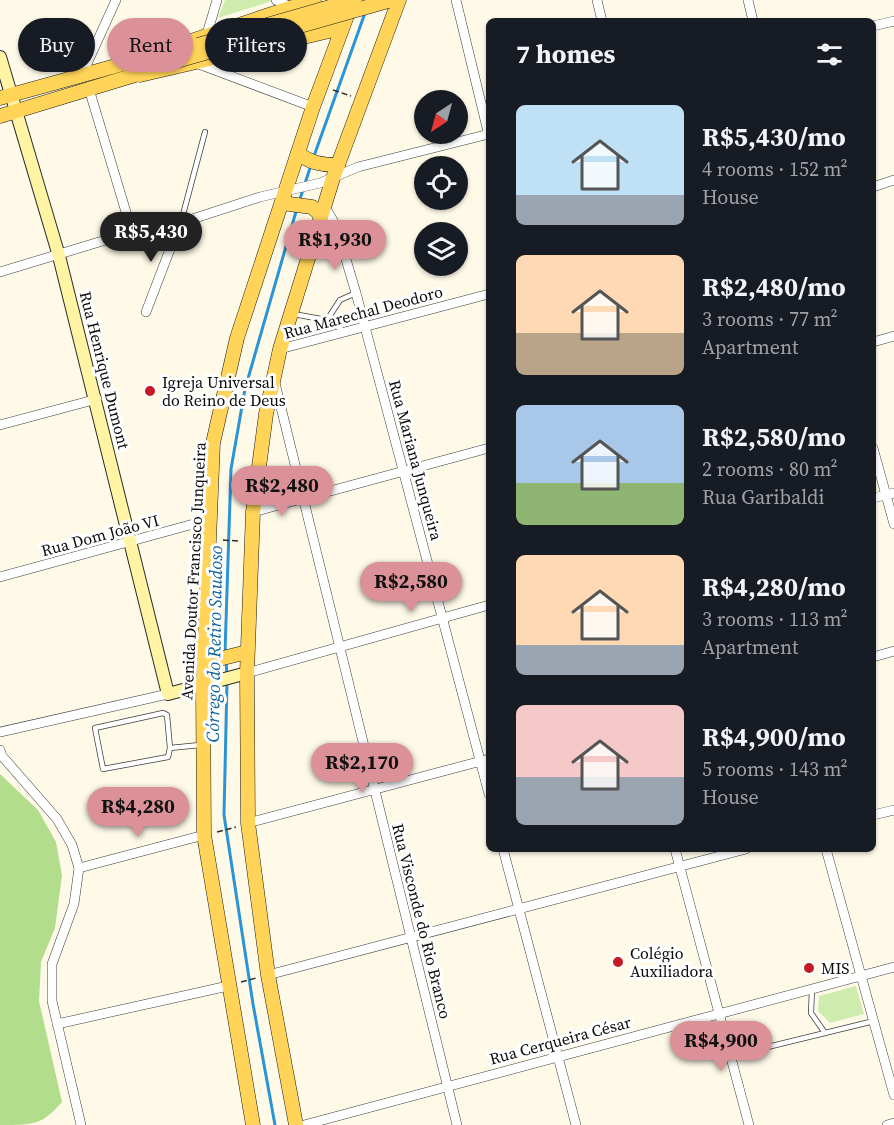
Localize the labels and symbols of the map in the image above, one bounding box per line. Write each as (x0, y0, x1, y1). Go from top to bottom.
north arrow (414, 90, 468, 144)
pin: R$5,430 (96, 212, 206, 263)
pin: R$1,930 (280, 220, 390, 271)
street label: Rua Marechal Deodoro (281, 280, 445, 344)
street label: Rua Henrique Dumont (75, 289, 135, 452)
place label: Igreja Universal do Reino de Deus (162, 371, 286, 411)
street label: Rua Mariana Junqueira (384, 377, 448, 543)
marker: Igreja Universal do Reino de Deus (143, 384, 157, 398)
street label: Avenida Doutor Francisco Junqueira (175, 441, 211, 700)
pin: R$2,480 (227, 466, 337, 517)
street label: Rua Dom João VI (39, 509, 161, 561)
water label: Córrego do Retiro Saudoso (200, 545, 228, 743)
pin: R$2,580 (356, 562, 466, 613)
pin: R$2,170 (307, 743, 417, 794)
pin: R$4,280 (83, 787, 193, 838)
street label: Rua Visconde do Rio Branco (387, 821, 457, 1021)
place label: Colégio Auxiliadora (630, 942, 714, 982)
marker: Colégio Auxiliadora (611, 955, 625, 969)
place label: MIS (821, 957, 850, 979)
marker: MIS (802, 961, 816, 975)
street label: Rua Cerqueira César (487, 1010, 633, 1069)
pin: R$4,900 (666, 1021, 776, 1072)

